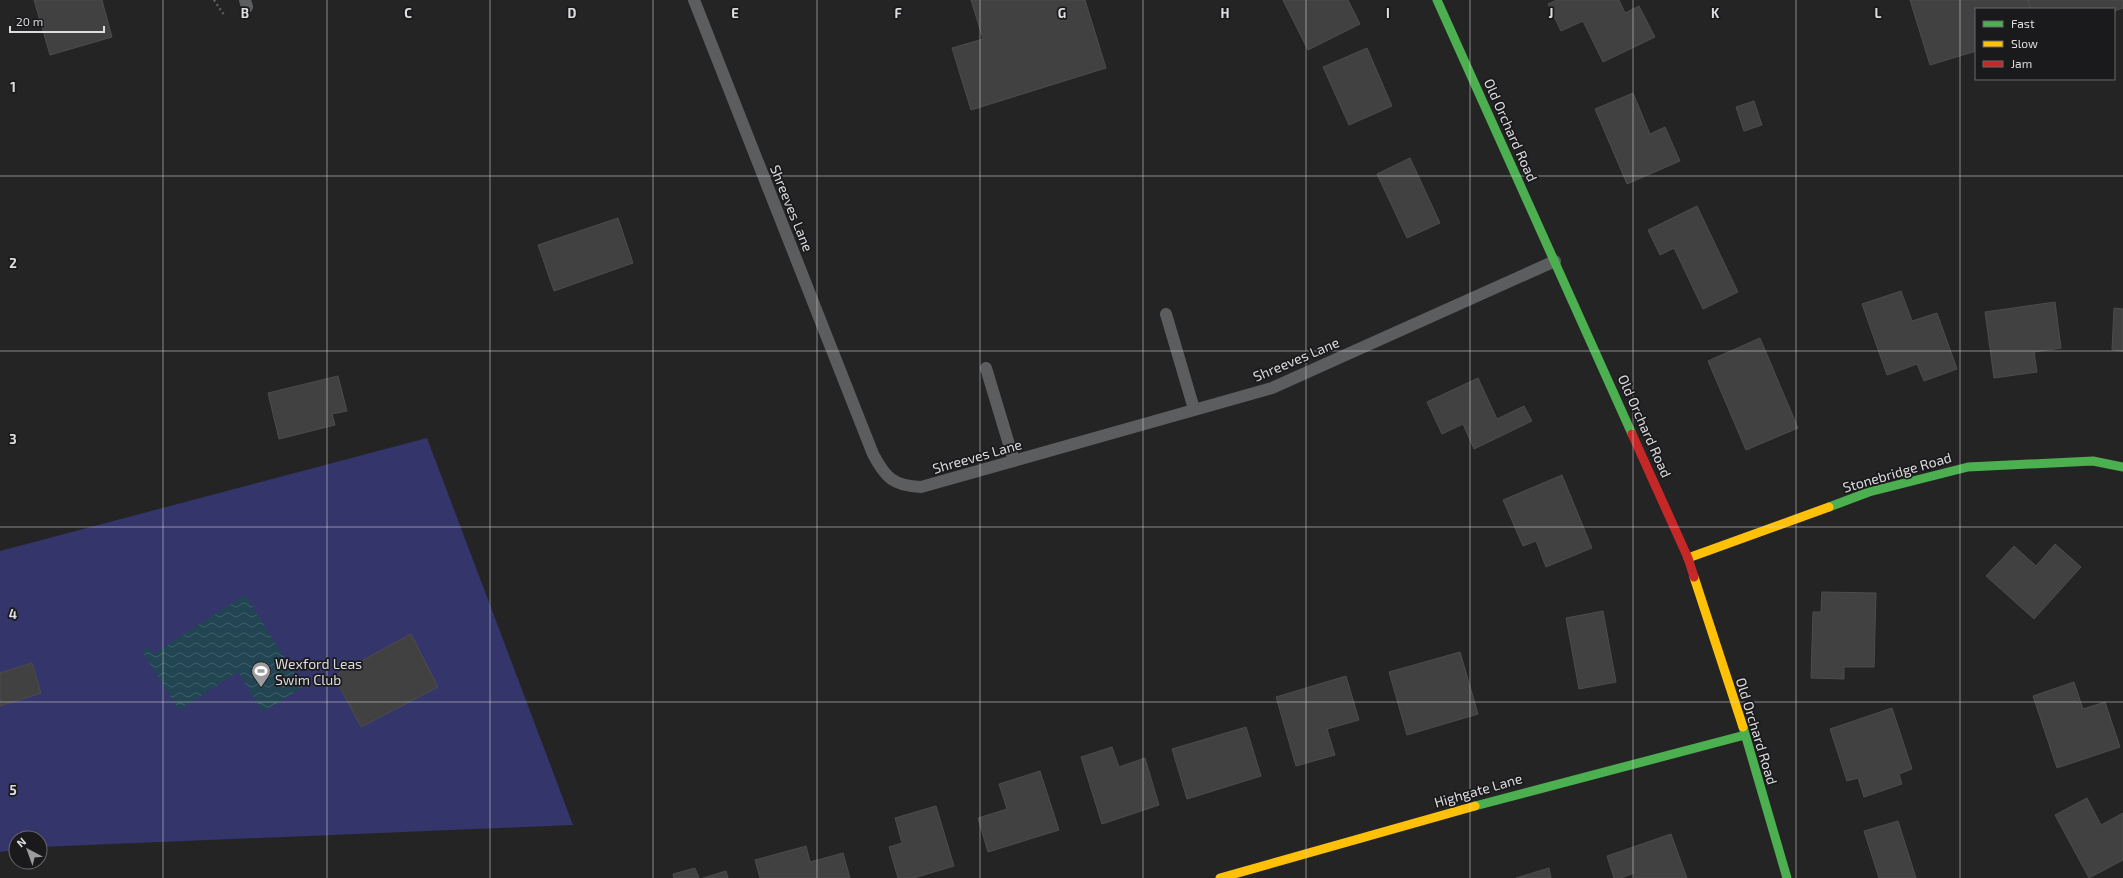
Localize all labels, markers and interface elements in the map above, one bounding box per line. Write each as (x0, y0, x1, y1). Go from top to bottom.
text: B (241, 5, 249, 21)
text: C (404, 5, 412, 21)
text: D (568, 5, 577, 21)
text: E (731, 5, 739, 21)
text: F (894, 5, 902, 21)
text: G (1058, 5, 1066, 21)
text: H (1221, 5, 1230, 21)
text: I (1386, 5, 1390, 21)
text: J (1549, 5, 1553, 21)
text: K (1711, 5, 1720, 21)
text: L (1875, 5, 1882, 21)
scale bar (10, 8, 104, 34)
legend (1975, 8, 2115, 80)
text: 20 m (16, 14, 43, 28)
text: Fast (2011, 16, 2035, 30)
text: Slow (2011, 36, 2038, 50)
text: Jam (2011, 56, 2032, 70)
street label: Old Orchard Road (1481, 76, 1541, 184)
text: 1 (10, 79, 16, 95)
street label: Shreeves Lane (767, 162, 817, 254)
text: 2 (9, 255, 17, 271)
street label: Shreeves Lane (1250, 333, 1342, 385)
street label: Old Orchard Road (1615, 372, 1675, 480)
text: 3 (9, 431, 17, 447)
street label: Shreeves Lane (930, 435, 1024, 477)
street label: Stonebridge Road (1841, 448, 1953, 496)
text: 4 (9, 606, 17, 622)
place label: Wexford Leas Swim Club (275, 655, 362, 688)
sports icon: Wexford Leas Swim Club (250, 660, 272, 688)
street label: Old Orchard Road (1733, 675, 1781, 787)
street label: Highgate Lane (1432, 769, 1524, 811)
text: 5 (9, 782, 17, 798)
north arrow (8, 830, 48, 870)
text: N (14, 835, 28, 850)

